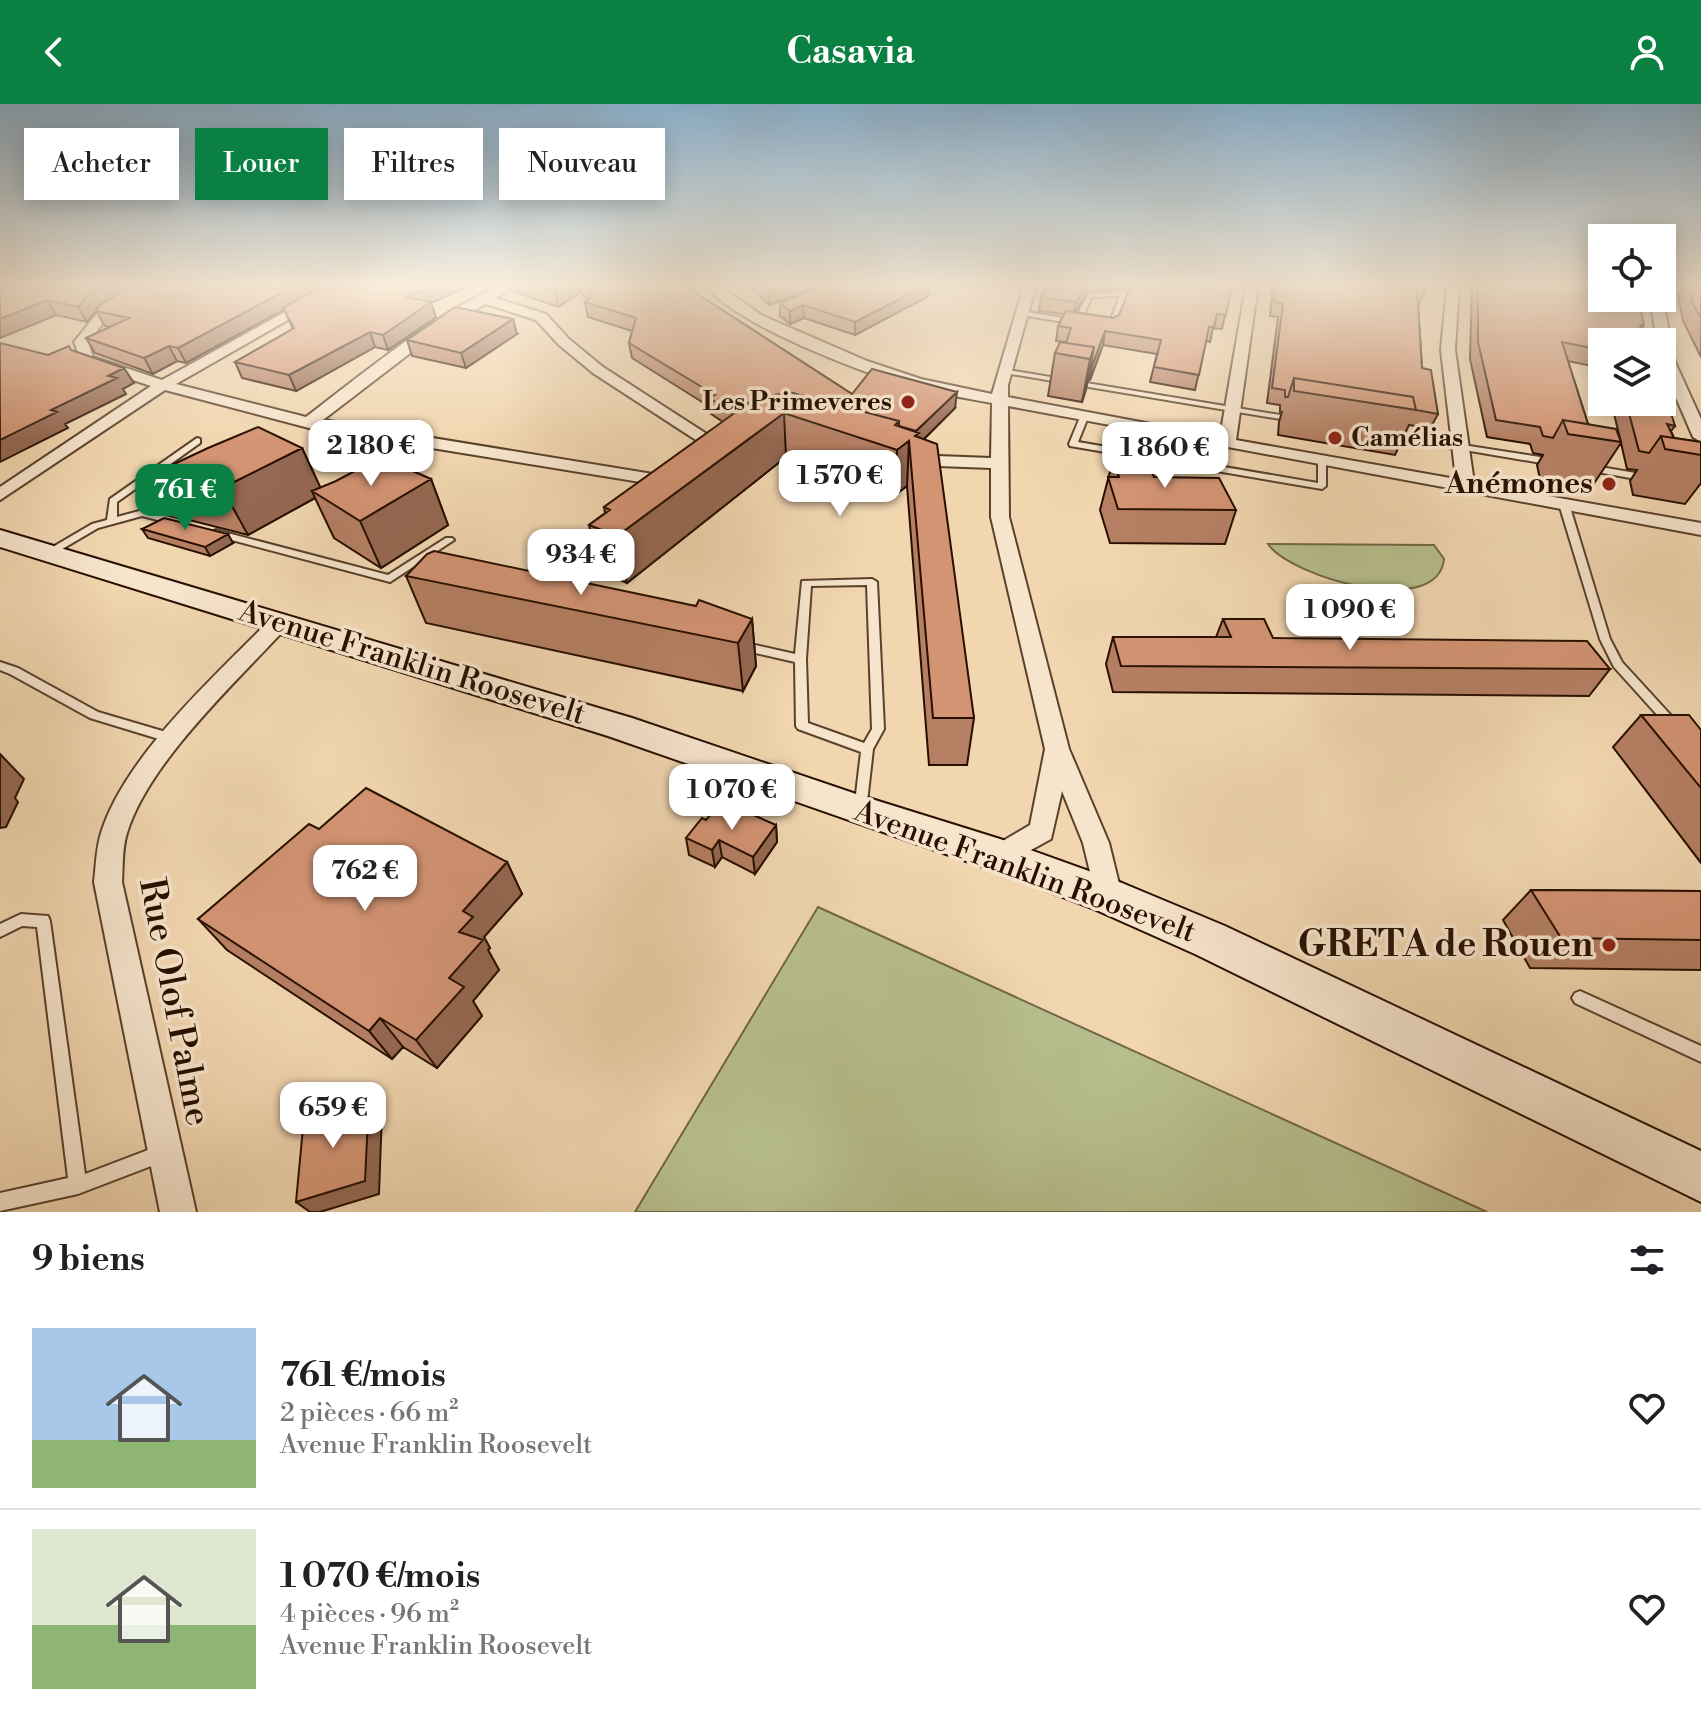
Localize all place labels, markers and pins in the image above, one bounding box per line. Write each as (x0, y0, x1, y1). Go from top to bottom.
place label: Les Primeveres (702, 386, 892, 418)
marker: Les Primeveres (899, 393, 917, 411)
pin: 2 180 € (297, 420, 445, 488)
pin: 1 860 € (1091, 422, 1239, 490)
place label: Camélias (1351, 422, 1463, 454)
marker: Camélias (1326, 429, 1344, 447)
pin: 1 570 € (766, 450, 914, 518)
pin: 761 € (129, 464, 241, 532)
place label: Anémones (1444, 465, 1593, 503)
marker: Anémones (1600, 475, 1618, 493)
pin: 934 € (525, 529, 637, 597)
pin: 1 090 € (1276, 584, 1424, 652)
pin: 1 070 € (658, 764, 806, 832)
pin: 762 € (309, 845, 421, 913)
place label: GRETA de Rouen (1298, 923, 1593, 968)
marker: GRETA de Rouen (1600, 936, 1618, 954)
pin: 659 € (277, 1082, 389, 1150)

